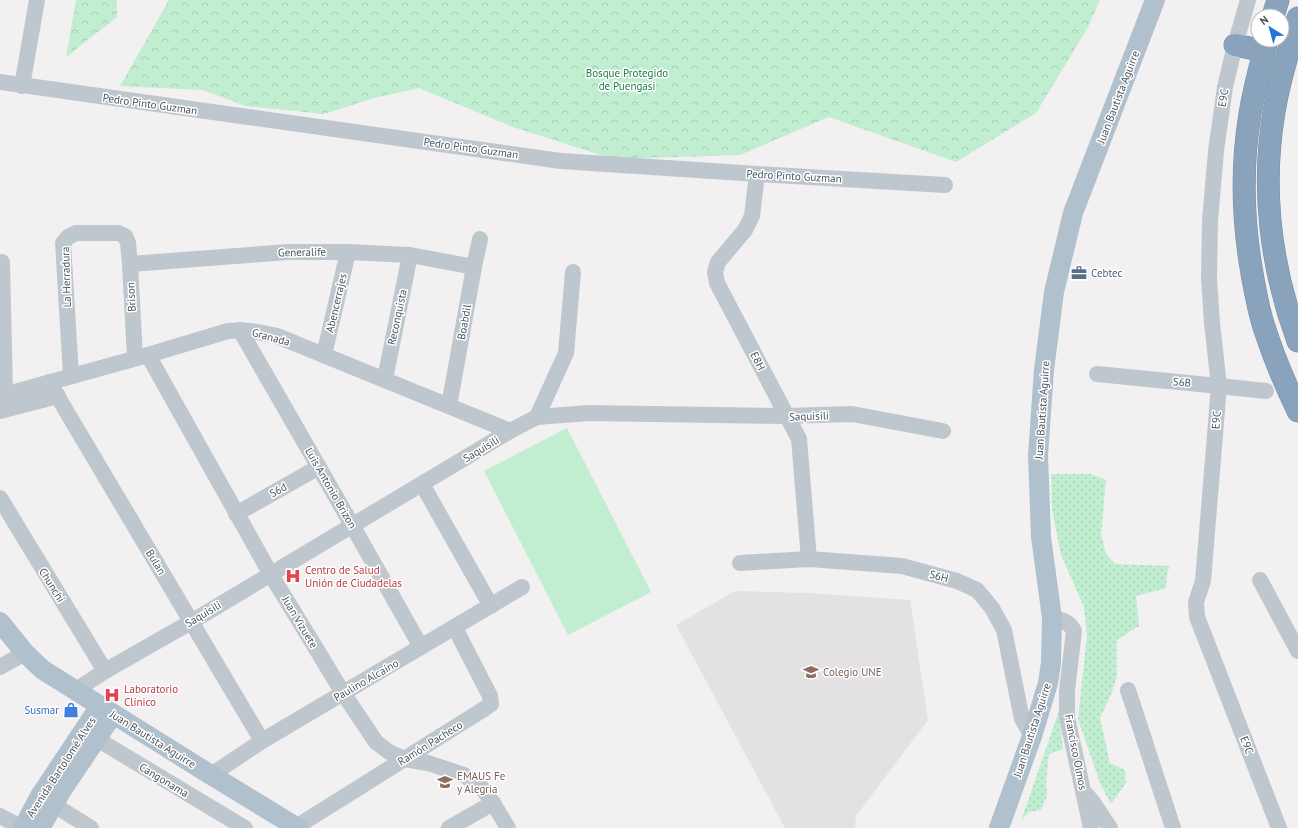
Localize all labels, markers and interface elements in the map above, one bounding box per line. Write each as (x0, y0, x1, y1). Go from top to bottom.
north arrow (1250, 8, 1290, 48)
text: N (1257, 12, 1271, 28)
street label: Juan Bautista Aguirre (1093, 48, 1142, 146)
park label: Bosque Protegido de Puengasi (586, 66, 668, 93)
street label: E9C (1215, 88, 1231, 108)
street label: Pedro Pinto Guzman (102, 90, 198, 118)
street label: Pedro Pinto Guzman (423, 134, 519, 162)
street label: Pedro Pinto Guzman (746, 167, 842, 185)
street label: Generalife (278, 245, 327, 259)
street label: La Herradura (58, 246, 74, 308)
office icon: Cebtec (1070, 264, 1088, 282)
place label: Cebtec (1091, 266, 1122, 280)
street label: Abencerrajes (322, 272, 350, 334)
street label: Brison (123, 282, 139, 312)
street label: Reconquista (384, 288, 410, 346)
street label: Boabdil (454, 302, 474, 341)
street label: Granada (250, 325, 292, 349)
street label: E8H (747, 349, 769, 373)
street label: Juan Bautista Aguirre (1032, 360, 1052, 461)
street label: S6B (1172, 374, 1192, 390)
street label: Saquisili (789, 408, 829, 424)
street label: E9C (1208, 410, 1224, 430)
street label: Saquisili (460, 433, 502, 465)
street label: Luis Antonio Brizon (302, 445, 360, 531)
street label: S6d (267, 480, 289, 500)
street label: Bulan (143, 547, 169, 577)
place label: Centro de Salud Unión de Ciudadelas (305, 563, 402, 590)
street label: Chunchi (36, 565, 68, 605)
hospital icon: Centro de Salud Unión de Ciudadelas (284, 567, 302, 585)
street label: S6H (928, 567, 950, 585)
street label: Juan Vizuete (279, 593, 321, 651)
street label: Saquisili (182, 598, 224, 630)
street label: Paulino Alcaíno (331, 656, 401, 704)
school or university icon: Colegio UNE (802, 663, 820, 681)
place label: Colegio UNE (823, 665, 882, 679)
street label: Juan Bautista Aguirre (1010, 681, 1054, 780)
place label: Laboratorio Clínico (124, 682, 178, 709)
hospital icon: Laboratorio Clínico (103, 686, 121, 704)
shop icon: Susmar (62, 701, 80, 719)
place label: Susmar (24, 703, 59, 717)
street label: Juan Bautista Aguirre (107, 706, 199, 771)
street label: Francisco Olmos (1062, 713, 1090, 792)
street label: Avenida Bartolomé Alves (23, 714, 99, 820)
street label: Ramón Pacheco (395, 717, 465, 769)
street label: E9C (1237, 734, 1257, 756)
street label: Cangonama (137, 760, 191, 800)
place label: EMAUS Fe y Alegría (457, 769, 506, 796)
school or university icon: EMAUS Fe y Alegría (436, 773, 454, 791)

